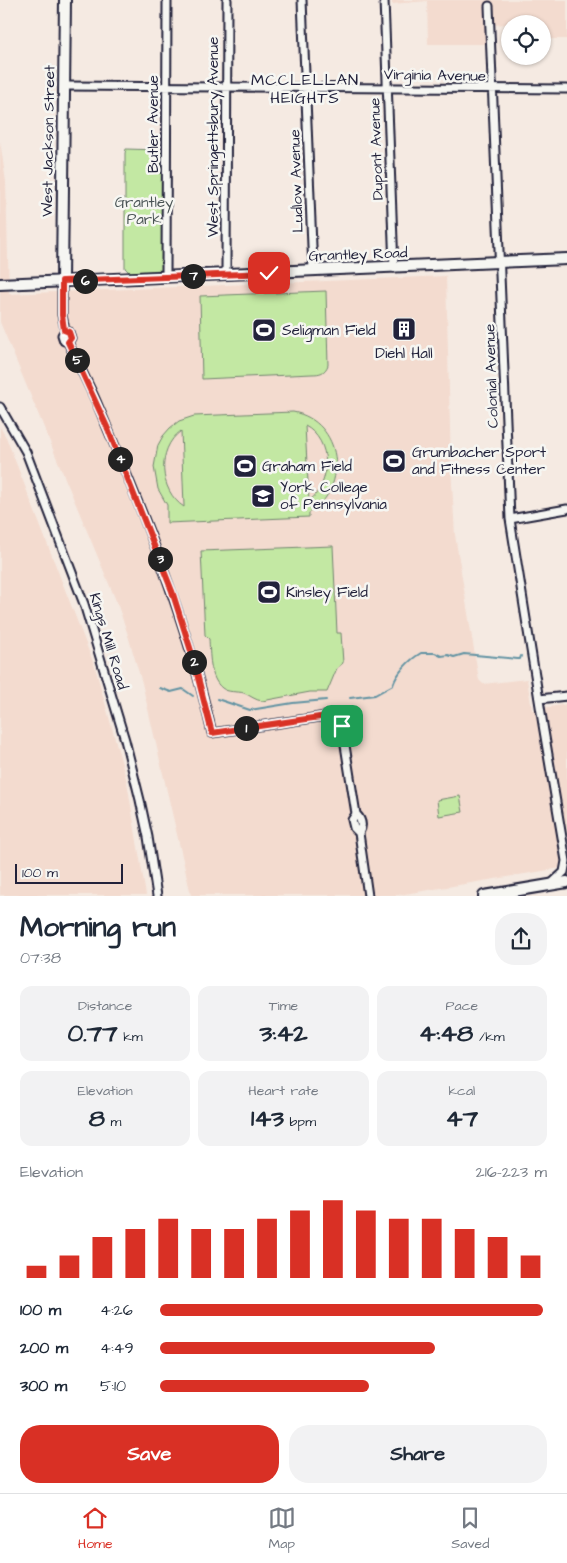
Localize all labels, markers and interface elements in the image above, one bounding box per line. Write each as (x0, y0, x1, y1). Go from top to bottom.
map controls (501, 15, 551, 65)
button: locate (501, 15, 551, 65)
street label: West Springettsbury Avenue (203, 37, 225, 237)
street label: Virginia Avenue (384, 64, 486, 88)
street label: West Jackson Street (37, 65, 60, 217)
district label: MCCLELLAN HEIGHTS (251, 69, 359, 109)
street label: Butler Avenue (143, 75, 164, 173)
street label: Dupont Avenue (364, 97, 389, 201)
street label: Ludlow Avenue (284, 129, 309, 233)
park label: Grantley Park (115, 192, 173, 230)
street label: Grantley Road (308, 242, 408, 268)
pin (248, 252, 290, 294)
icon: check (255, 259, 283, 287)
pin: 7 (180, 264, 206, 288)
text: 7 (189, 266, 198, 286)
pin: 6 (72, 268, 98, 294)
text: 6 (81, 271, 90, 291)
building icon: Diehl Hall (391, 316, 417, 342)
sports icon: Seligman Field (251, 317, 277, 343)
place label: Seligman Field (282, 320, 376, 342)
street label: Colonial Avenue (479, 323, 504, 428)
place label: Diehl Hall (375, 343, 433, 364)
pin: 5 (64, 348, 90, 372)
text: 5 (73, 350, 82, 370)
place label: Grumbacher Sport and Fitness Center (412, 442, 546, 480)
pin: 4 (108, 446, 132, 472)
sports icon: Grumbacher Sport and Fitness Center (381, 448, 407, 474)
text: 4 (116, 449, 125, 469)
sports icon: Graham Field (232, 453, 258, 479)
place label: Graham Field (262, 456, 352, 477)
place label: York College of Pennsylvania (280, 477, 387, 516)
school or university icon: York College of Pennsylvania (250, 483, 276, 509)
pin: 3 (148, 546, 172, 572)
text: 3 (157, 549, 164, 569)
sports icon: Kinsley Field (256, 579, 282, 605)
place label: Kinsley Field (286, 582, 368, 604)
street label: Kings Mill Road (83, 590, 133, 693)
pin: 2 (182, 650, 206, 674)
text: 2 (190, 652, 199, 672)
pin (321, 705, 363, 747)
icon: arrive (328, 712, 356, 740)
pin: 1 (234, 716, 258, 740)
text: 1 (246, 718, 247, 738)
scale bar (15, 861, 122, 884)
text: 100 m (22, 863, 58, 883)
text: Morning run (20, 908, 176, 947)
button: share (495, 913, 547, 965)
text: 07:38 (20, 947, 61, 969)
text: Distance (78, 996, 132, 1016)
text: Time (269, 996, 298, 1016)
text: Pace (446, 996, 478, 1016)
text: 0.77 (68, 1016, 118, 1051)
text: 3:42 (259, 1016, 308, 1051)
text: 4:48 (419, 1016, 473, 1051)
text: km (118, 1027, 143, 1047)
text: /km (473, 1027, 505, 1047)
text: Elevation (78, 1081, 133, 1101)
text: Heart rate (248, 1081, 319, 1101)
text: kcal (448, 1081, 475, 1101)
text: 8 (89, 1101, 105, 1136)
text: 143 (251, 1101, 284, 1136)
text: 47 (446, 1101, 478, 1136)
text: m (105, 1112, 122, 1132)
text: bpm (284, 1112, 316, 1132)
text: Elevation (20, 1161, 83, 1183)
text: 216–223 m (475, 1161, 547, 1183)
text: 100 m (20, 1299, 61, 1321)
text: 4:26 (100, 1299, 133, 1321)
text: 200 m (20, 1337, 68, 1359)
text: 4:49 (100, 1337, 134, 1359)
text: 300 m (20, 1375, 67, 1397)
text: 5:10 (100, 1375, 126, 1397)
button: Save (20, 1425, 279, 1483)
button: Share (289, 1425, 547, 1483)
tab: Home (78, 1504, 113, 1554)
tab: Map (268, 1504, 296, 1554)
tab: Saved (451, 1504, 489, 1554)

